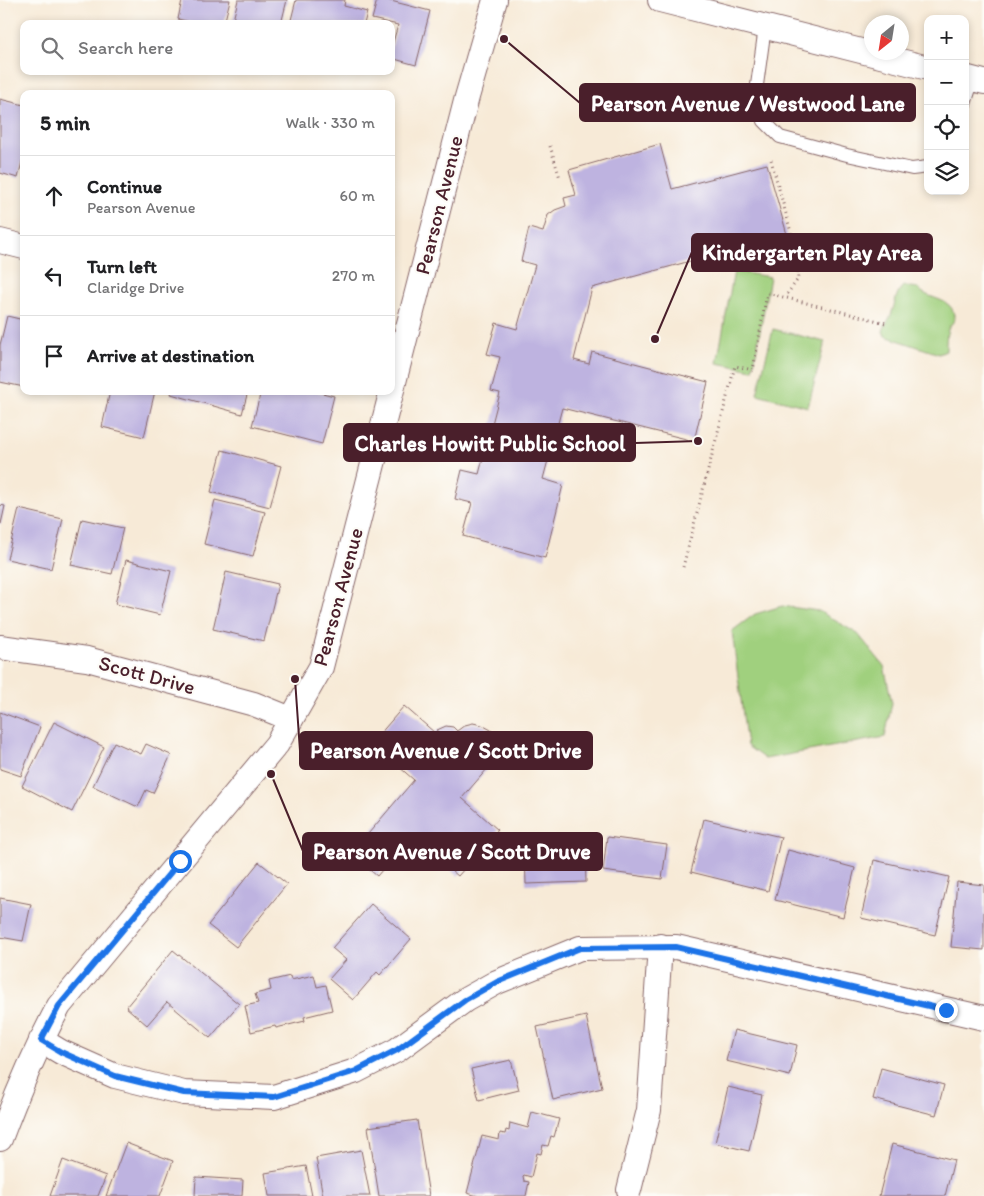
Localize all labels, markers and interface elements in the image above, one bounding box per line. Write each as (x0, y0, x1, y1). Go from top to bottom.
north arrow (864, 15, 909, 60)
map controls (924, 15, 969, 195)
button: + (924, 15, 969, 60)
search box (20, 20, 395, 75)
icon: search (38, 34, 66, 62)
text: Search here (78, 36, 173, 59)
button: − (924, 60, 969, 105)
callout: Pearson Avenue / Westwood Lane (580, 84, 915, 121)
text: Pearson Avenue / Westwood Lane (591, 90, 905, 117)
button: locate (924, 105, 969, 150)
text: 5 min (40, 110, 90, 135)
text: Walk · 330 m (285, 113, 375, 132)
street label: Pearson Avenue (409, 133, 468, 277)
button: layers (924, 150, 969, 195)
text: Continue (87, 175, 162, 198)
icon: ahead (40, 182, 68, 210)
text: 60 m (340, 186, 375, 205)
text: Pearson Avenue (87, 198, 195, 217)
callout: Kindergarten Play Area (692, 234, 932, 271)
text: Kindergarten Play Area (702, 239, 923, 266)
text: Turn left (87, 255, 157, 278)
icon: left (40, 262, 68, 290)
text: 270 m (332, 266, 375, 285)
text: Claridge Drive (87, 278, 184, 297)
icon: arrive (40, 342, 68, 370)
text: Arrive at destination (87, 344, 254, 367)
callout: Charles Howitt Public School (344, 424, 635, 461)
text: Charles Howitt Public School (355, 430, 626, 457)
street label: Pearson Avenue (307, 525, 368, 669)
street label: Scott Drive (96, 650, 198, 699)
callout: Pearson Avenue / Scott Drive (300, 732, 592, 769)
text: Pearson Avenue / Scott Drive (310, 737, 582, 764)
callout: Pearson Avenue / Scott Druve (303, 833, 602, 870)
text: Pearson Avenue / Scott Druve (313, 838, 591, 865)
route start (169, 850, 192, 873)
route end (935, 999, 958, 1022)

